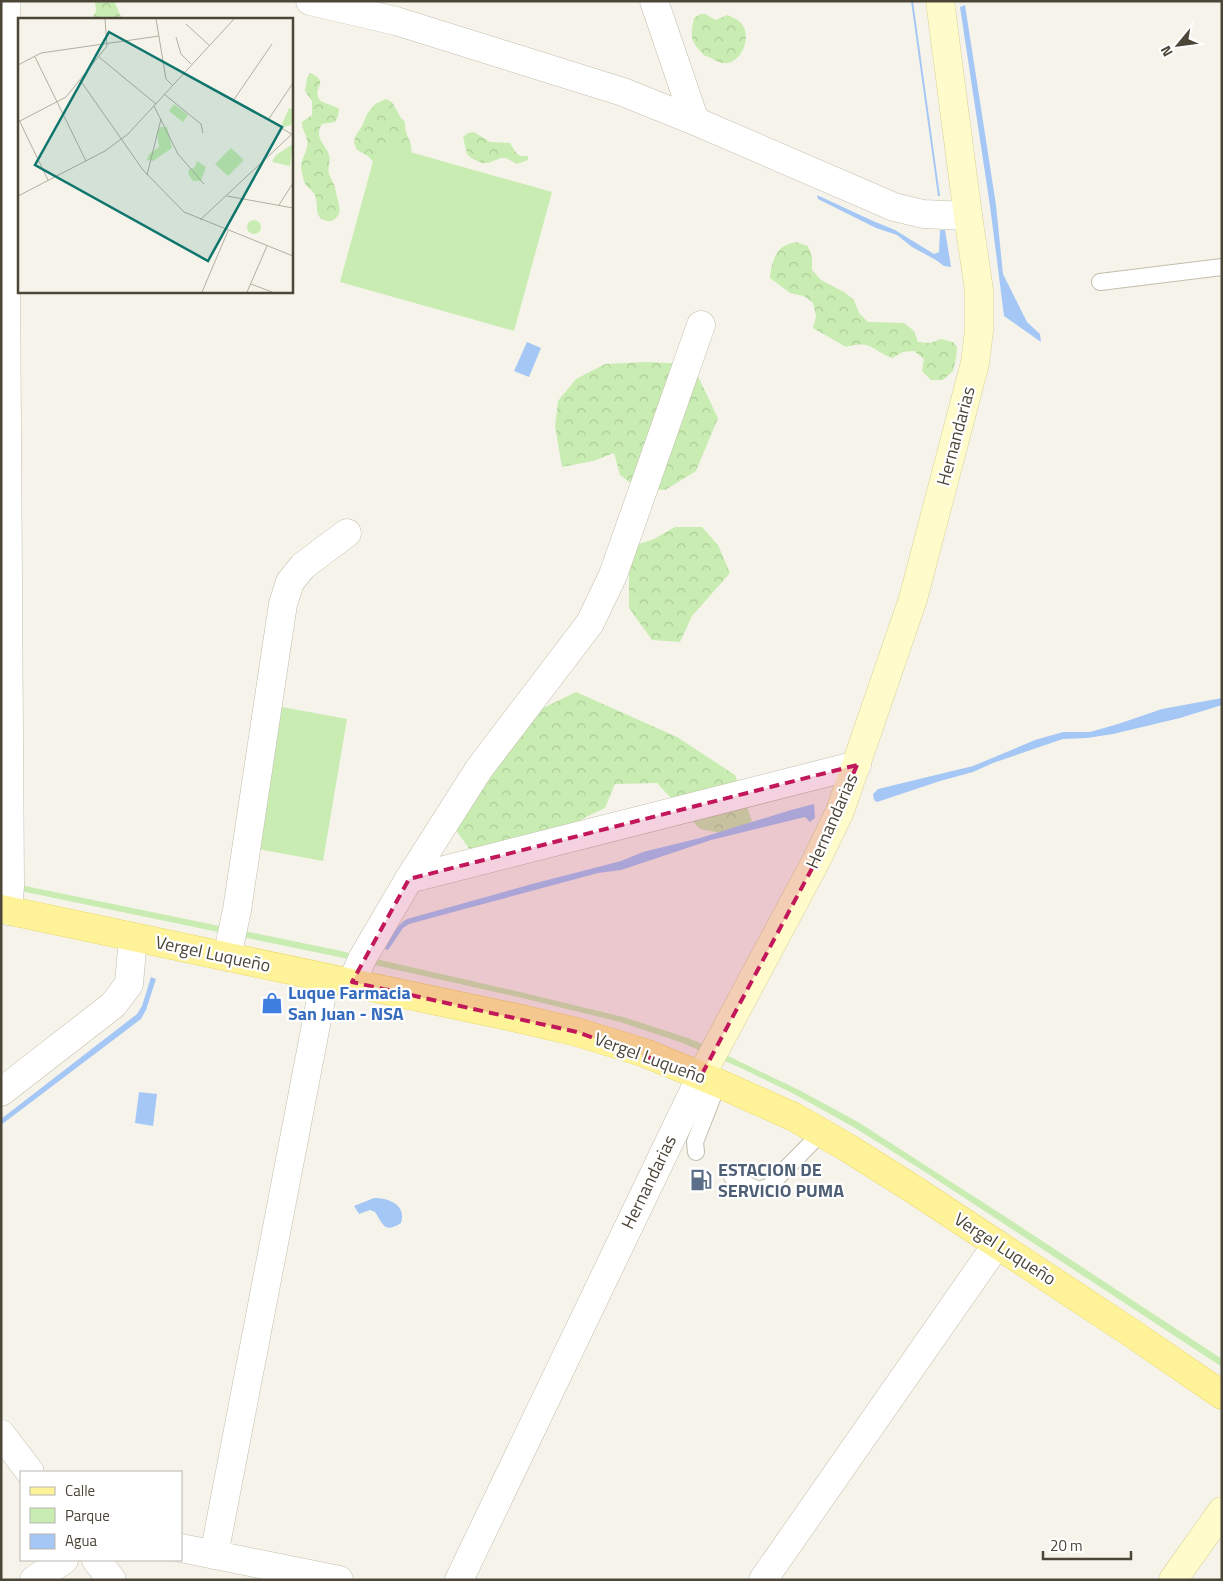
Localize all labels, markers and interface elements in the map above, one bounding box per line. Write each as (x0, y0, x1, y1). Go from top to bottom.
inset map (18, 18, 292, 292)
north arrow (1153, 20, 1203, 70)
text: N (1155, 42, 1178, 61)
street label: Hernandarias (929, 383, 982, 489)
street label: Hernandarias (799, 769, 865, 873)
street label: Vergel Luqueño (153, 928, 273, 979)
place label: Luque Farmacia San Juan - NSA (288, 979, 411, 1027)
shop icon: Luque Farmacia San Juan - NSA (259, 990, 285, 1016)
street label: Vergel Luqueño (591, 1025, 710, 1090)
street label: Hernandarias (614, 1130, 683, 1233)
place label: ESTACION DE SERVICIO PUMA (718, 1156, 844, 1204)
fuel station icon: ESTACION DE SERVICIO PUMA (688, 1167, 714, 1193)
street label: Vergel Luqueño (949, 1205, 1062, 1292)
legend (20, 1471, 182, 1561)
text: Calle (65, 1479, 95, 1502)
text: Parque (65, 1504, 110, 1527)
scale bar (1043, 1528, 1130, 1560)
text: Agua (65, 1529, 97, 1552)
text: 20 m (1050, 1534, 1083, 1557)

